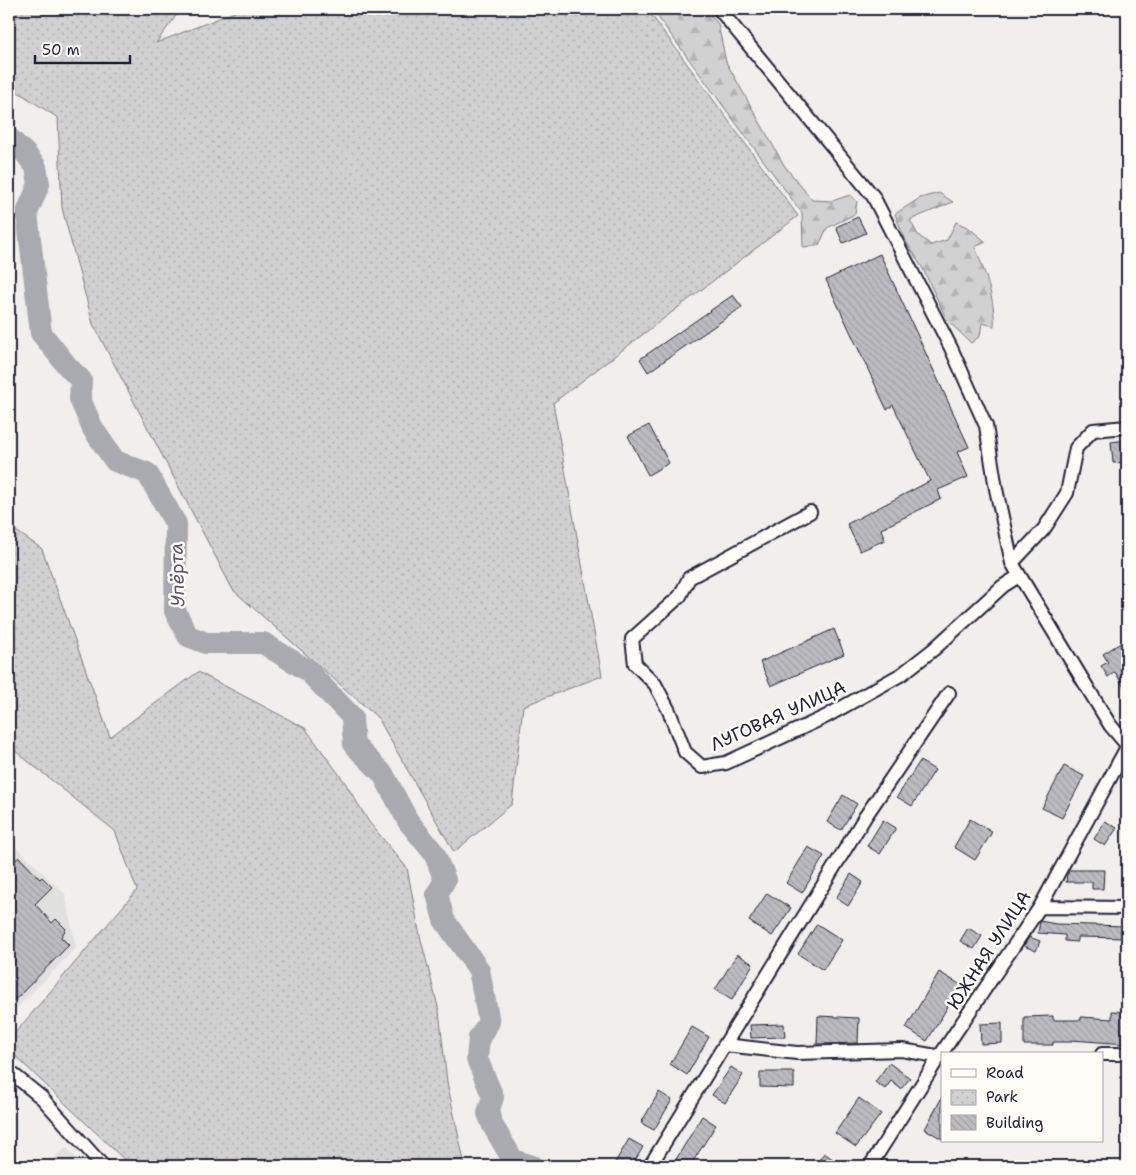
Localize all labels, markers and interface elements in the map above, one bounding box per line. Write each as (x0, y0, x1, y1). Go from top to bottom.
scale bar (35, 32, 130, 64)
text: 50 m (42, 40, 80, 60)
water label: Упёрта (163, 543, 191, 607)
street label: ЛУГОВАЯ УЛИЦА (706, 675, 850, 757)
street label: ЮЖНАЯ УЛИЦА (942, 886, 1036, 1014)
legend (941, 1052, 1104, 1142)
text: Road (986, 1063, 1024, 1083)
text: Park (986, 1087, 1018, 1107)
text: Building (986, 1113, 1043, 1133)

